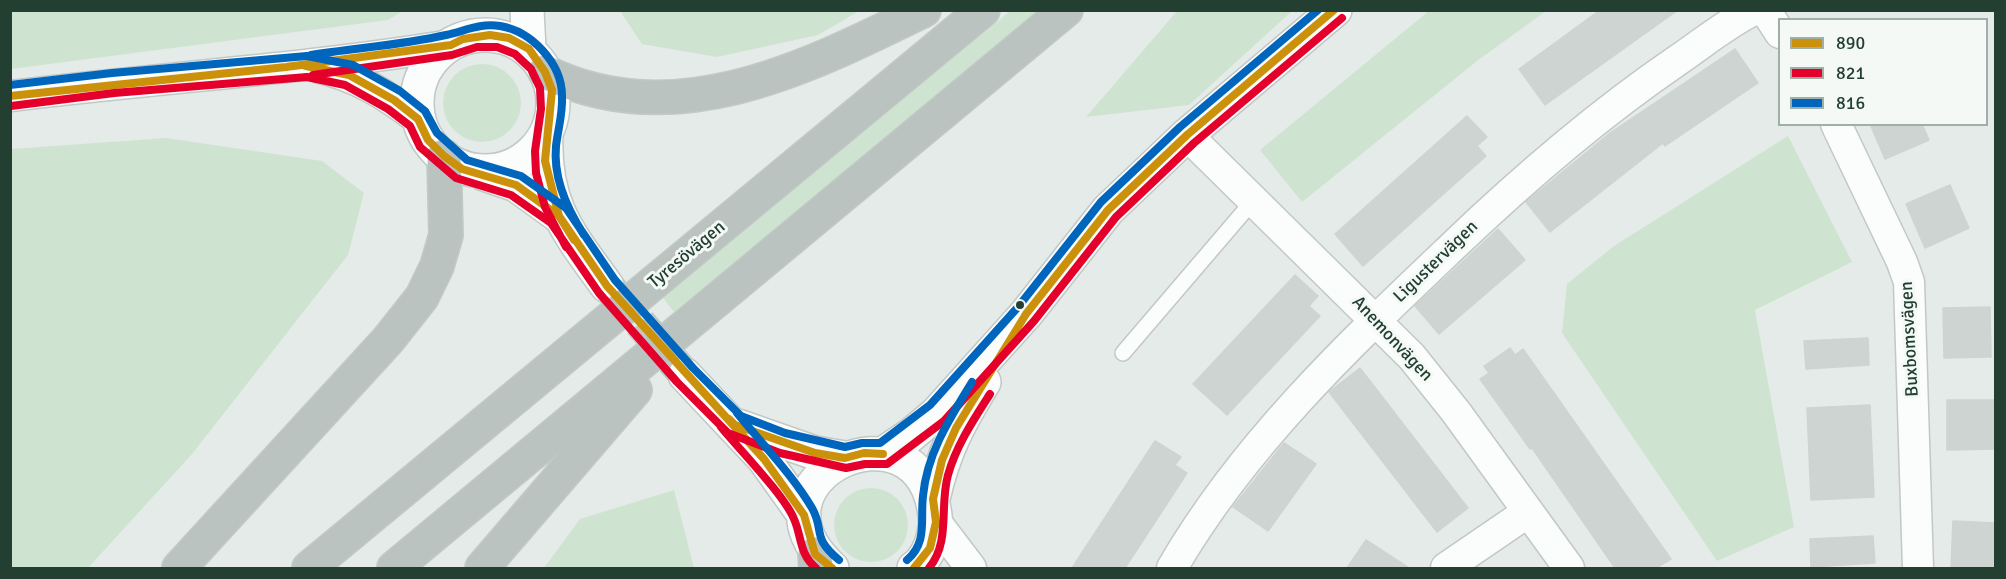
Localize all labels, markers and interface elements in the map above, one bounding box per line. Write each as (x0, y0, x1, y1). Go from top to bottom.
legend (1778, 18, 1988, 126)
text: 890 (1836, 32, 1865, 54)
text: 821 (1836, 62, 1865, 84)
text: 816 (1836, 92, 1865, 114)
street label: Ligustervägen (1389, 216, 1483, 308)
street label: Tyresövägen (644, 217, 730, 293)
street label: Buxbomsvägen (1896, 281, 1924, 397)
street label: Anemonvägen (1347, 292, 1437, 386)
unlabelled marker (1014, 299, 1026, 311)

